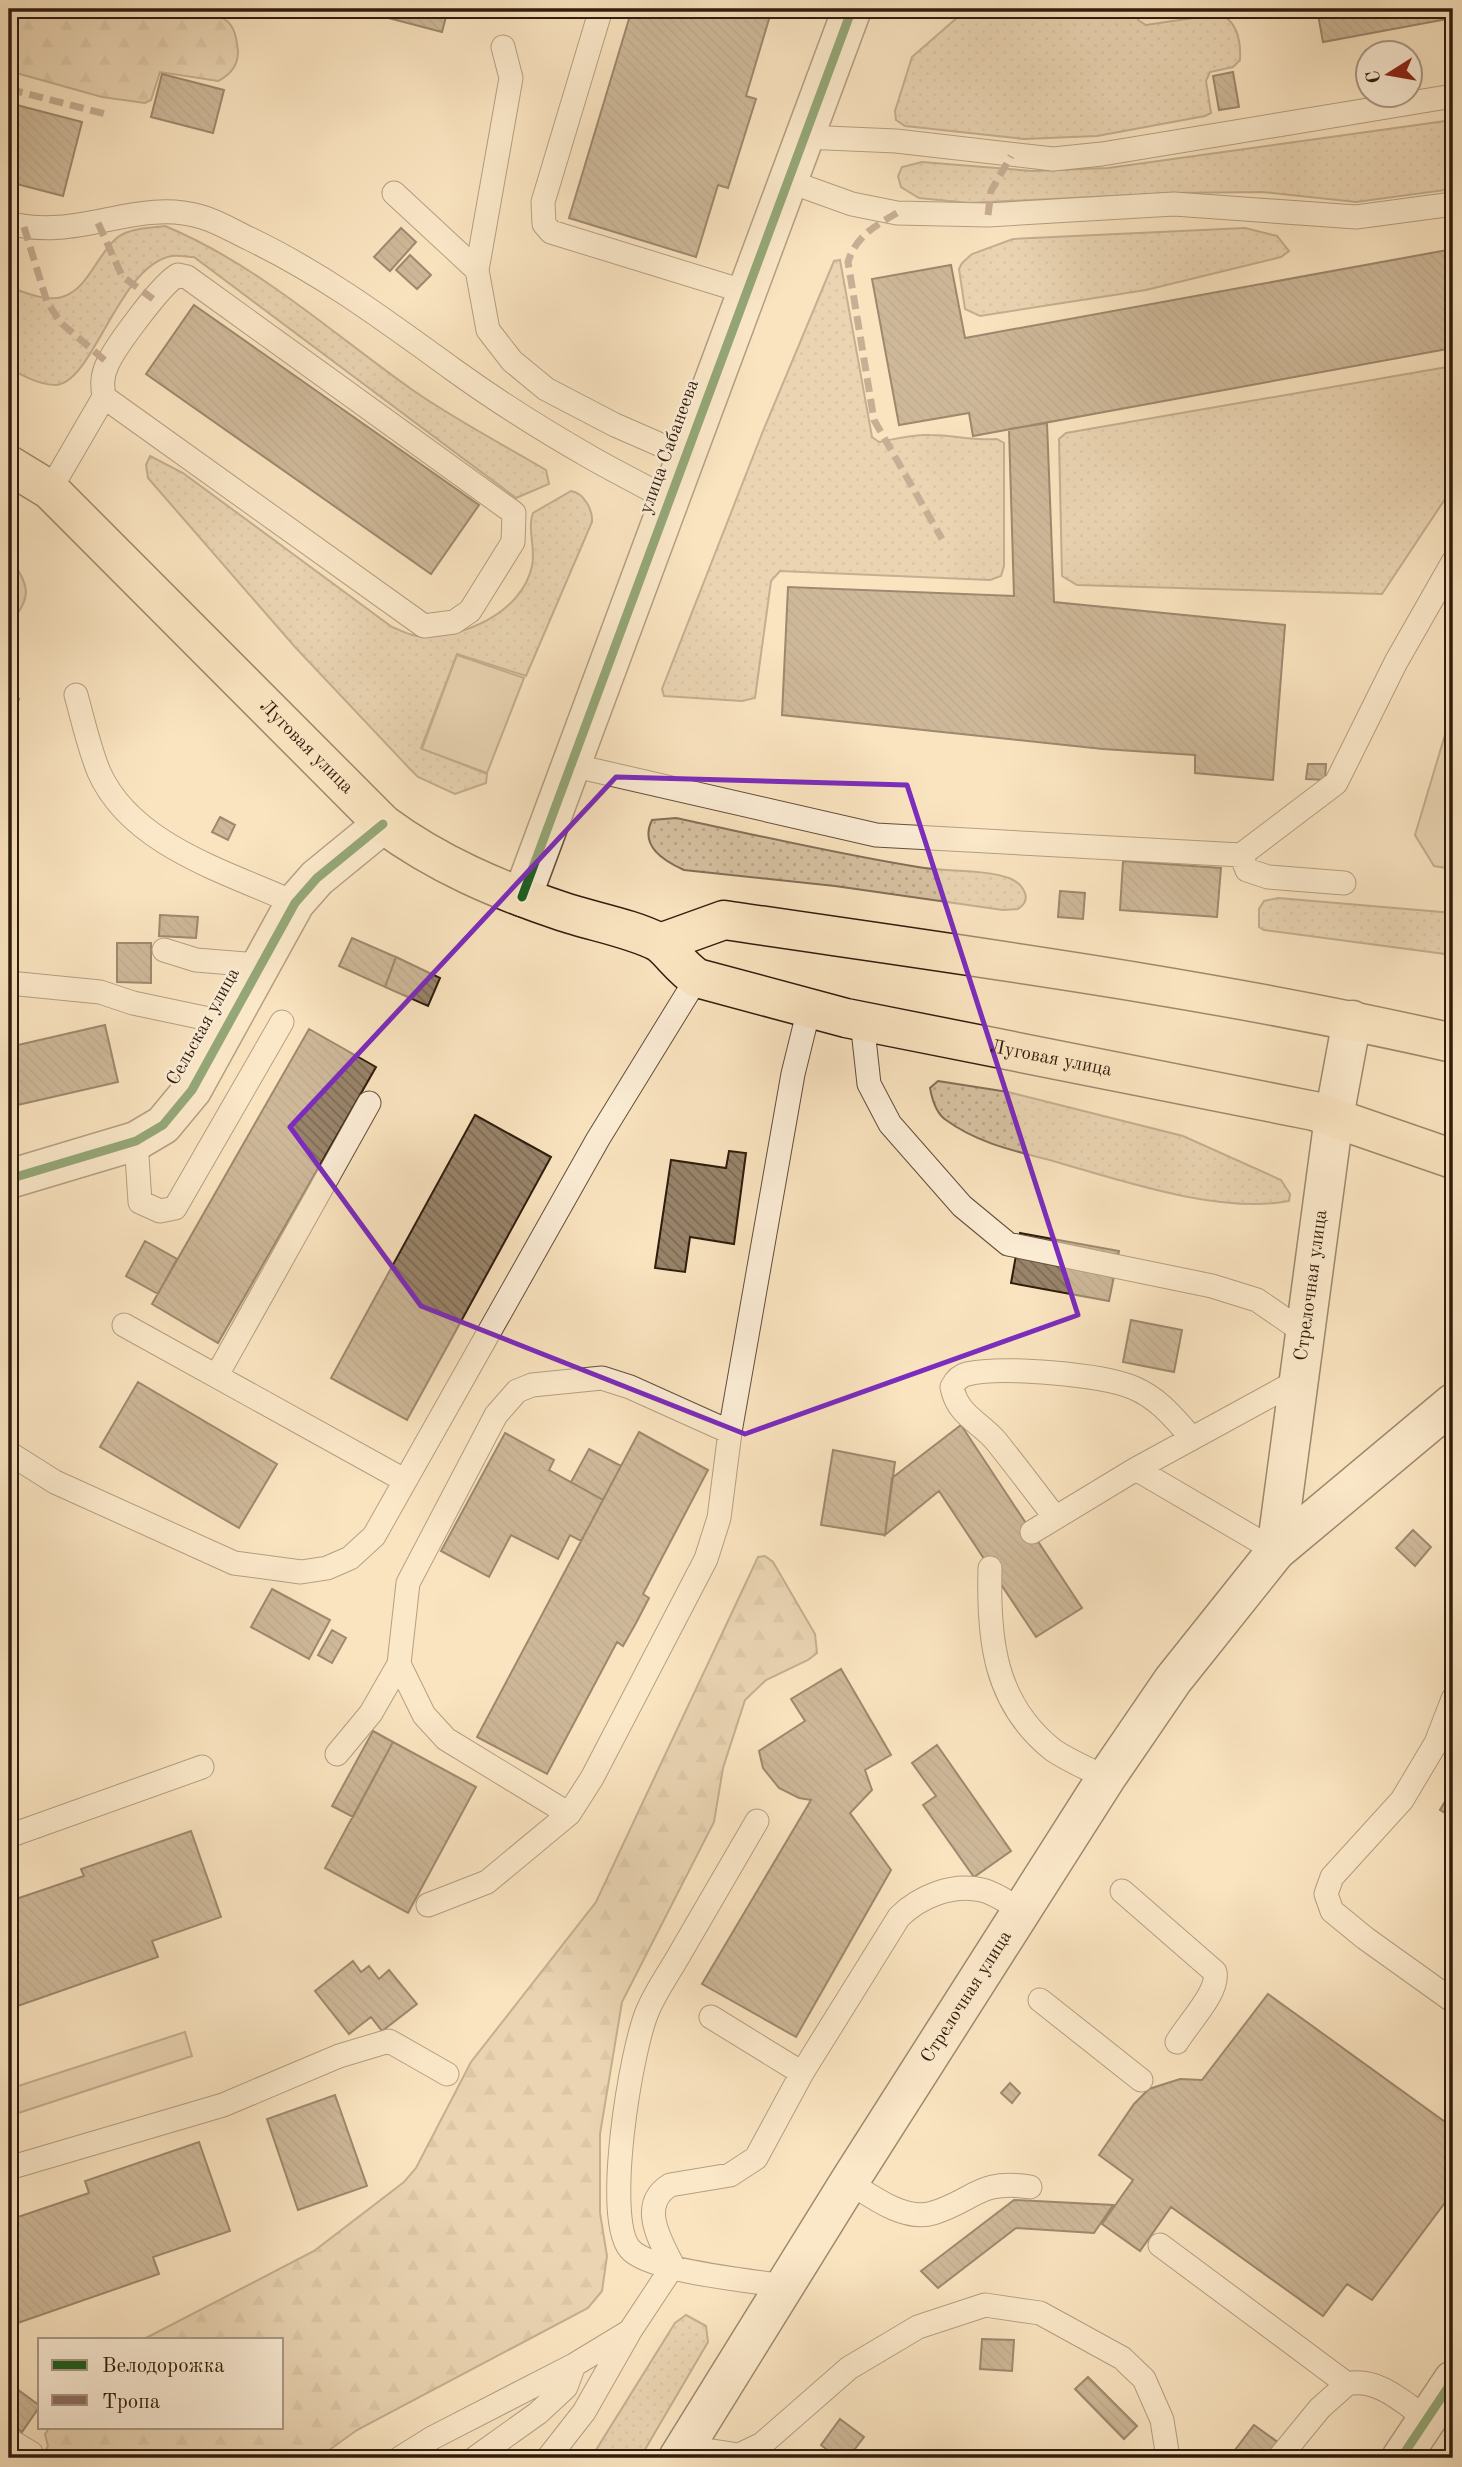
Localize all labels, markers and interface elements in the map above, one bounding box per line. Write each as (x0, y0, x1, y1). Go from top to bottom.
north arrow (1354, 38, 1424, 108)
text: С (1364, 69, 1385, 85)
street label: улица Сабанеева (637, 377, 703, 517)
street label: Луговая улица (256, 696, 357, 798)
street label: Сельская улица (164, 965, 244, 1089)
street label: Луговая улица (988, 1037, 1114, 1080)
street label: Стрелочная улица (1292, 1208, 1331, 1362)
street label: Стрелочная улица (918, 1927, 1016, 2066)
legend (38, 2338, 284, 2428)
text: Велодорожка (102, 2356, 225, 2377)
text: Тропа (102, 2392, 160, 2413)

